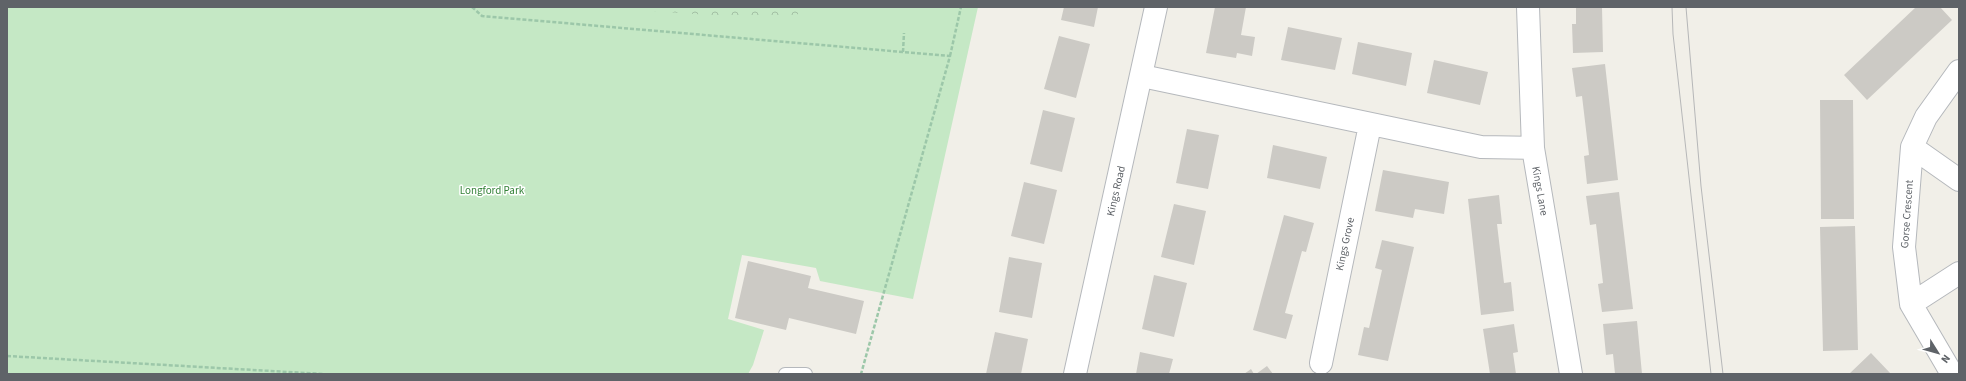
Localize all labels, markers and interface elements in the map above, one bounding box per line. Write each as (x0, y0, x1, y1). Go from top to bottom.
street label: Kings Road (1103, 164, 1129, 218)
street label: Kings Lane (1528, 165, 1552, 217)
street label: Gorse Crescent (1897, 179, 1917, 249)
park label: Longford Park (460, 183, 525, 198)
street label: Kings Grove (1332, 215, 1358, 272)
north arrow (1918, 333, 1958, 373)
text: N (1937, 351, 1954, 366)

